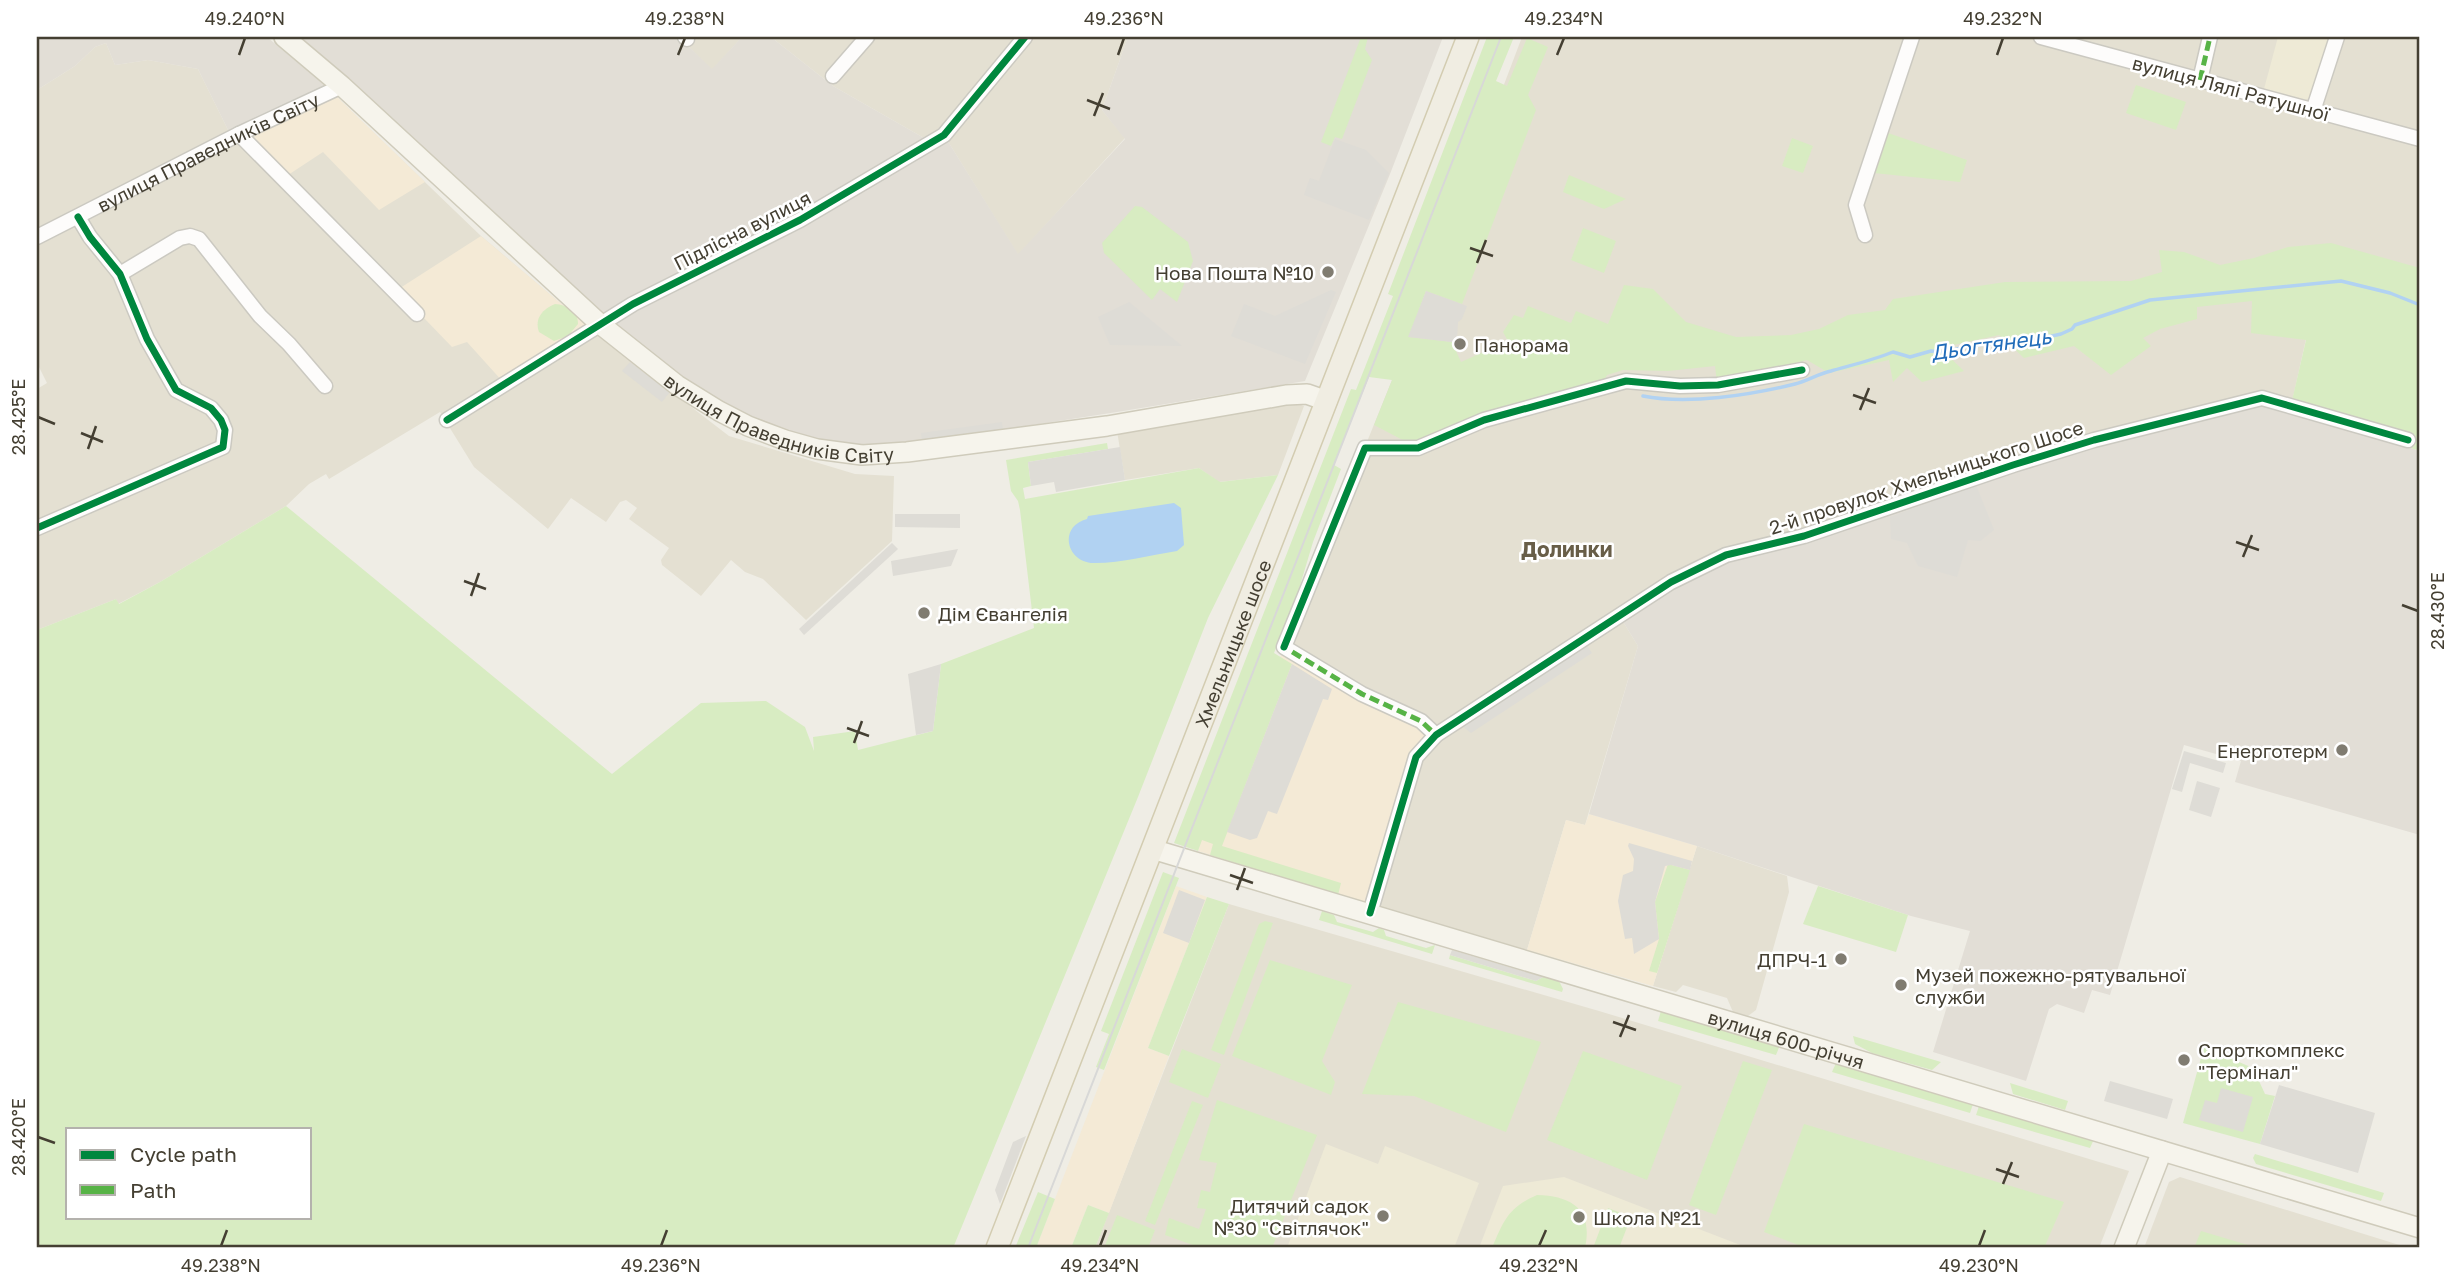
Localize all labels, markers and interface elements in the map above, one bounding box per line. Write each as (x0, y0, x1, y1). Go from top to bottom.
text: 49.240°N (205, 7, 285, 29)
text: 49.238°N (645, 7, 725, 29)
text: 49.236°N (1084, 7, 1164, 29)
text: 49.234°N (1524, 7, 1604, 29)
text: 49.232°N (1963, 7, 2043, 29)
street label: вулиця Лялі Ратушної (2130, 51, 2333, 126)
street label: вулиця Праведників Світу (93, 87, 323, 216)
street label: Підлісна вулиця (670, 185, 814, 275)
place label: Нова Пошта №10 (1155, 261, 1314, 284)
marker: Нова Пошта №10 (1320, 264, 1336, 280)
water label: Дьогтянець (1929, 323, 2053, 365)
place label: Панорама (1474, 333, 1569, 356)
marker: Панорама (1452, 336, 1468, 352)
street label: вулиця Праведників Світу (660, 368, 895, 467)
text: 28.425°E (7, 379, 29, 455)
street label: 2-й провулок Хмельницького Шосе (1766, 415, 2086, 539)
district label: Долинки (1521, 536, 1613, 562)
street label: Хмельницьке шосе (1189, 556, 1275, 730)
text: 28.430°E (2426, 572, 2448, 650)
place label: Дім Євангелія (938, 602, 1068, 625)
marker: Дім Євангелія (916, 605, 932, 621)
place label: Енерготерм (2217, 739, 2328, 762)
marker: Енерготерм (2334, 742, 2350, 758)
place label: ДПРЧ-1 (1757, 948, 1827, 971)
marker: ДПРЧ-1 (1833, 951, 1849, 967)
place label: Музей пожежно-рятувальної служби (1915, 963, 2187, 1008)
marker: Музей пожежно-рятувальної служби (1893, 977, 1909, 993)
street label: вулиця 600-річчя (1705, 1004, 1867, 1073)
place label: Спорткомплекс "Термінал" (2198, 1038, 2345, 1083)
marker: Спорткомплекс "Термінал" (2176, 1052, 2192, 1068)
text: 28.420°E (7, 1098, 29, 1176)
legend (66, 1128, 312, 1218)
text: Cycle path (130, 1141, 237, 1167)
text: Path (130, 1177, 177, 1203)
place label: Дитячий садок №30 "Світлячок" (1213, 1194, 1369, 1239)
place label: Школа №21 (1593, 1206, 1701, 1229)
marker: Дитячий садок №30 "Світлячок" (1375, 1208, 1391, 1224)
marker: Школа №21 (1571, 1209, 1587, 1225)
text: 49.238°N (181, 1254, 261, 1276)
text: 49.236°N (621, 1254, 701, 1276)
text: 49.234°N (1060, 1254, 1140, 1276)
text: 49.232°N (1499, 1254, 1579, 1276)
text: 49.230°N (1939, 1254, 2019, 1276)

